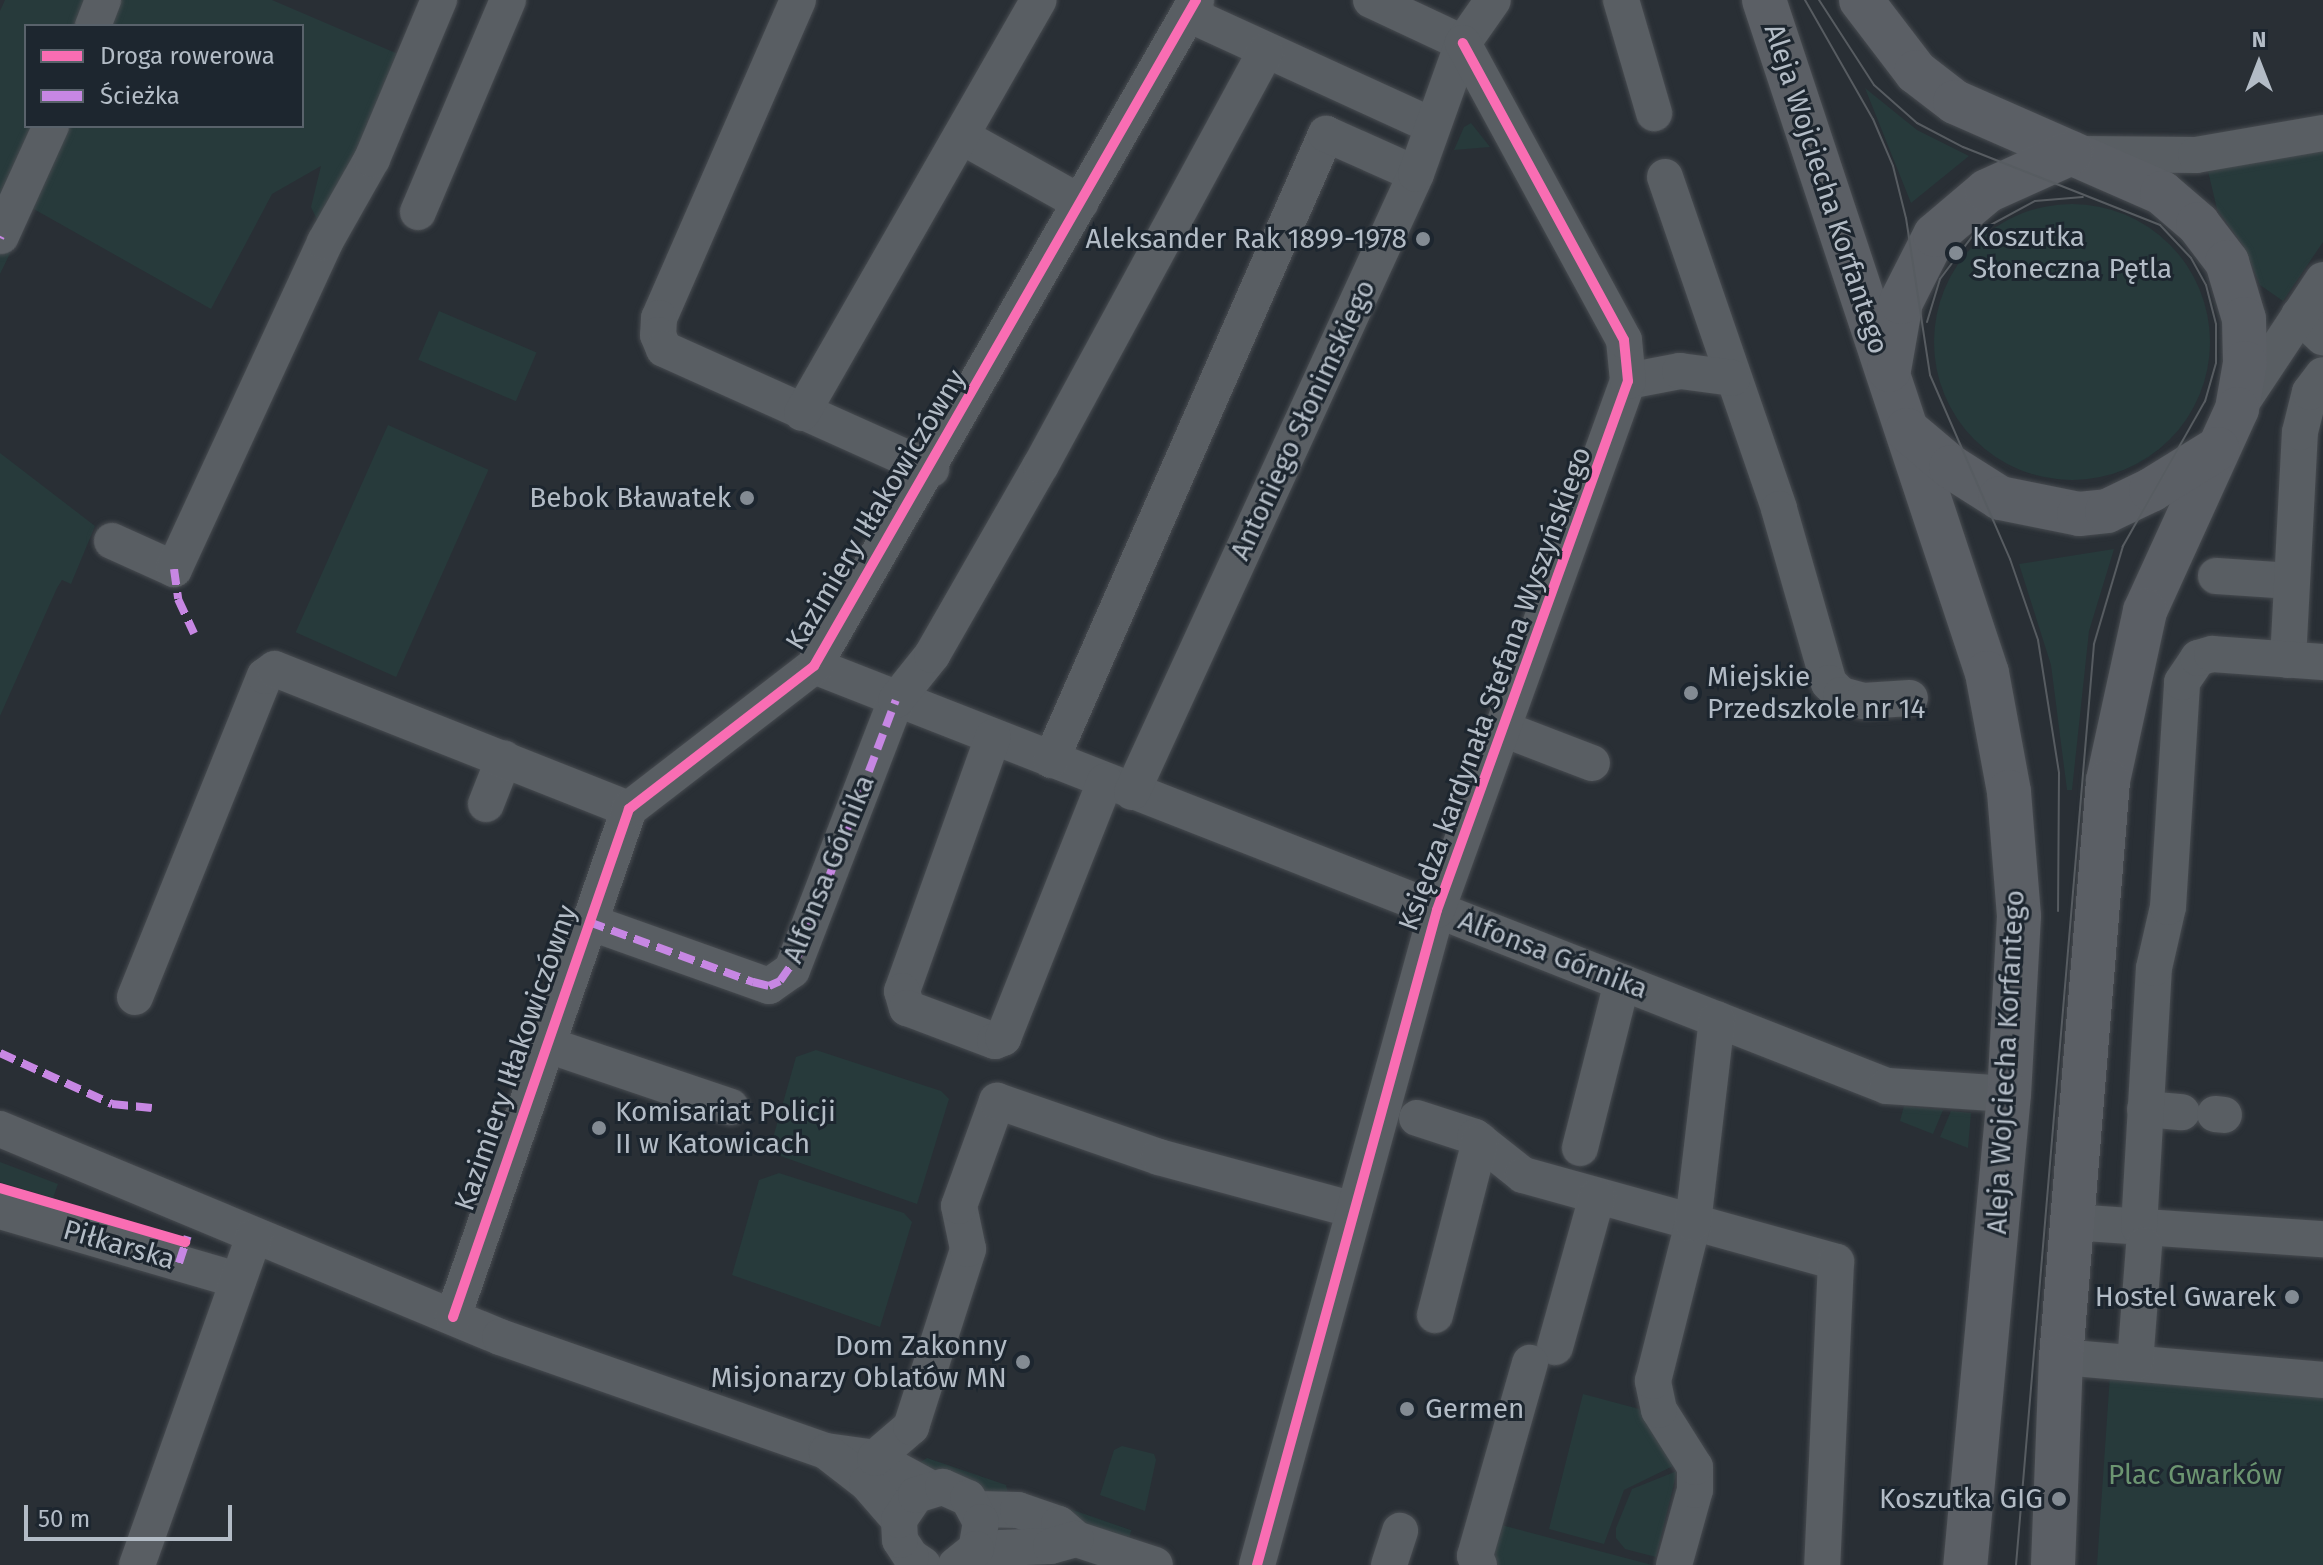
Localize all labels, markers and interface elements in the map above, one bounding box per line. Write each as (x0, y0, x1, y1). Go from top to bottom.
street label: Aleja Wojciecha Korfantego (1757, 20, 1895, 358)
legend (24, 24, 304, 128)
north arrow (2219, 24, 2299, 104)
text: N (2252, 26, 2266, 53)
text: Droga rowerowa (100, 42, 275, 70)
text: Ścieżka (100, 82, 180, 110)
place label: Koszutka Słoneczna Pętla (1972, 220, 2172, 286)
place label: Aleksander Rak 1899-1978 (1086, 222, 1407, 256)
marker: Aleksander Rak 1899-1978 (1414, 230, 1432, 248)
marker: Koszutka Słoneczna Pętla (1947, 244, 1965, 262)
street label: Antoniego Słonimskiego (1223, 275, 1383, 565)
street label: Kazimiery Iłłakowiczówny (779, 364, 973, 656)
street label: Księdza kardynała Stefana Wyszyńskiego (1392, 442, 1598, 936)
place label: Bebok Bławatek (529, 481, 731, 515)
marker: Bebok Bławatek (738, 489, 756, 507)
place label: Miejskie Przedszkole nr 14 (1707, 660, 1925, 726)
marker: Miejskie Przedszkole nr 14 (1682, 684, 1700, 702)
street label: Alfonsa Górnika (776, 770, 882, 968)
street label: Aleja Wojciecha Korfantego (1980, 889, 2032, 1235)
street label: Kazimiery Iłłakowiczówny (448, 901, 584, 1215)
street label: Alfonsa Górnika (1454, 904, 1652, 1006)
place label: Komisariat Policji II w Katowicach (615, 1095, 836, 1161)
marker: Komisariat Policji II w Katowicach (590, 1119, 608, 1137)
street label: Piłkarska (59, 1213, 179, 1277)
place label: Hostel Gwarek (2095, 1280, 2276, 1314)
marker: Hostel Gwarek (2283, 1288, 2301, 1306)
place label: Dom Zakonny Misjonarzy Oblatów MN (711, 1329, 1007, 1395)
marker: Dom Zakonny Misjonarzy Oblatów MN (1014, 1353, 1032, 1371)
place label: Germen (1425, 1392, 1524, 1426)
marker: Germen (1396, 1398, 1418, 1420)
park label: Plac Gwarków (2108, 1458, 2282, 1492)
place label: Koszutka GIG (1879, 1482, 2043, 1516)
scale bar (28, 1489, 236, 1539)
marker: Koszutka GIG (2050, 1490, 2068, 1508)
text: 50 m (38, 1505, 90, 1533)

